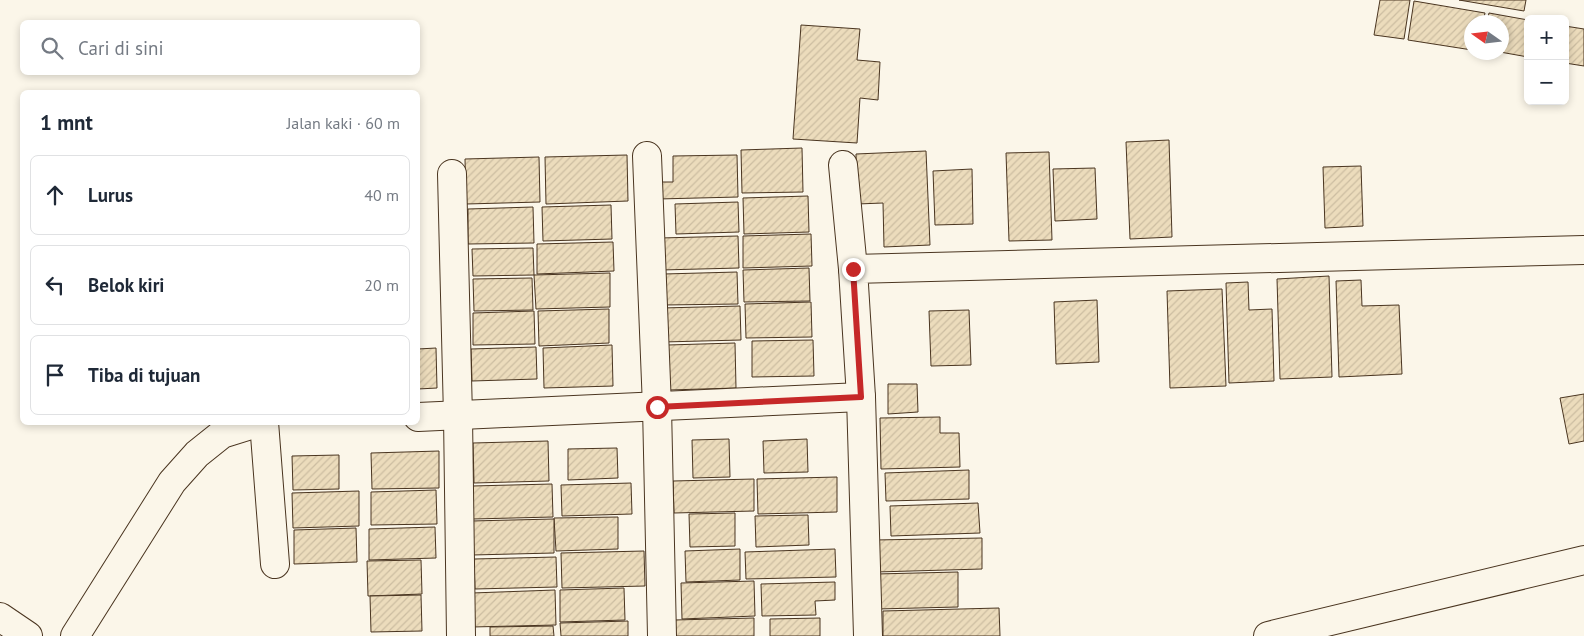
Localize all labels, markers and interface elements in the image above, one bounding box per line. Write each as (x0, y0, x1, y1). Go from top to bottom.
north arrow (1464, 15, 1509, 60)
map controls (1524, 15, 1569, 105)
button: + (1524, 15, 1569, 60)
search box (20, 20, 420, 75)
icon: search (38, 34, 66, 62)
text: Cari di sini (78, 36, 164, 60)
button: − (1524, 60, 1569, 105)
text: 1 mnt (40, 109, 93, 136)
text: Jalan kaki · 60 m (287, 113, 400, 133)
icon: ahead (41, 181, 69, 209)
text: Lurus (88, 183, 133, 207)
text: 40 m (364, 185, 399, 205)
route end (842, 258, 865, 281)
icon: left (41, 271, 69, 299)
text: Belok kiri (88, 273, 164, 297)
text: 20 m (364, 275, 399, 295)
icon: arrive (41, 361, 69, 389)
text: Tiba di tujuan (88, 363, 200, 387)
route start (646, 396, 669, 419)

